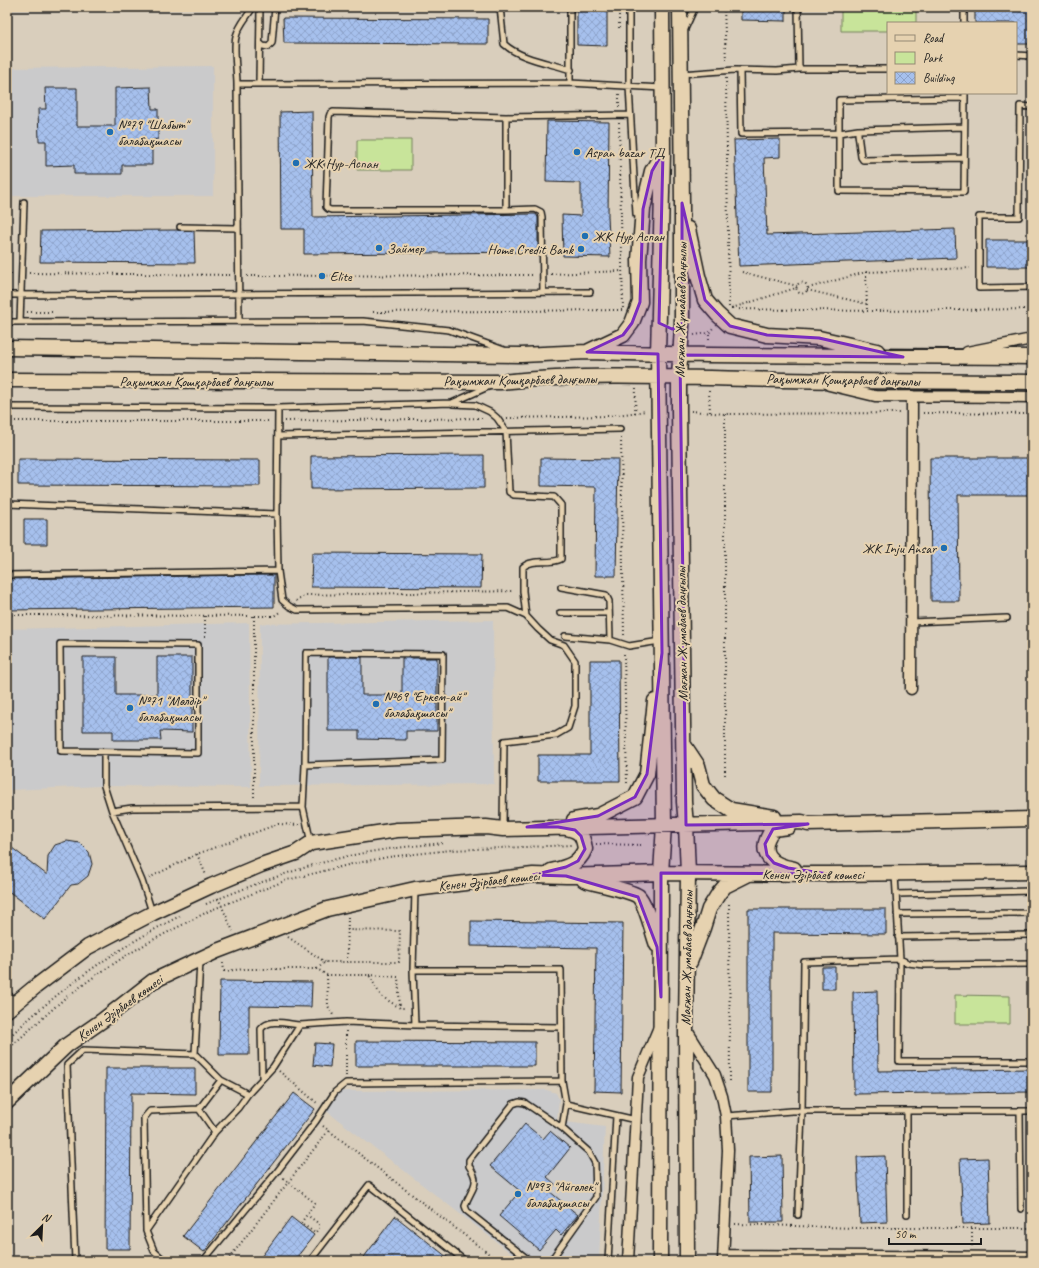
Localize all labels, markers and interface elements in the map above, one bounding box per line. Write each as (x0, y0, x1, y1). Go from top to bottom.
legend (887, 22, 1017, 94)
text: Road (923, 30, 945, 46)
text: Park (923, 50, 944, 66)
text: Building (923, 70, 955, 86)
place label: №79 "Шабыт" балабақшасы (118, 116, 191, 149)
marker: №79 "Шабыт" балабақшасы (105, 127, 115, 137)
place label: Aspan bazar ТД (585, 144, 665, 161)
marker: Aspan bazar ТД (572, 147, 582, 157)
place label: ЖК Нур-Аспан (304, 155, 379, 172)
marker: ЖК Нур-Аспан (291, 158, 301, 168)
place label: ЖК Нур Аспан (593, 228, 666, 245)
marker: ЖК Нур Аспан (580, 231, 590, 241)
place label: Займер (387, 240, 424, 257)
place label: Home Credit Bank (488, 241, 574, 258)
street label: Мағжан Жұмабаев даңғылы (671, 241, 691, 378)
marker: Займер (374, 243, 384, 253)
marker: Home Credit Bank (576, 244, 586, 254)
place label: Elite (330, 268, 353, 285)
marker: Elite (317, 271, 327, 281)
street label: Рақымжан Қошқарбаев даңғылы (443, 370, 598, 390)
street label: Рақымжан Қошқарбаев даңғылы (766, 370, 921, 390)
street label: Рақымжан Қошқарбаев даңғылы (119, 373, 274, 390)
place label: ЖК Inju Ansar (862, 540, 937, 557)
marker: ЖК Inju Ansar (939, 543, 949, 553)
street label: Мағжан Жұмабаев даңғылы (672, 565, 692, 702)
place label: №69 "Еркем-ай" балабақшасы" (384, 688, 467, 721)
place label: №71 "Мөлдір" балабақшасы (138, 692, 207, 725)
marker: №69 "Еркем-ай" балабақшасы" (371, 699, 381, 709)
marker: №71 "Мөлдір" балабақшасы (125, 703, 135, 713)
street label: Кенен Әзірбаев көшесі (762, 866, 866, 883)
street label: Кенен Әзірбаев көшесі (438, 867, 543, 895)
street label: Мағжан Жұмабаев даңғылы (677, 889, 697, 1026)
street label: Кенен Әзірбаев көшесі (74, 970, 168, 1045)
place label: №93 "Айгөлек" балабақшасы (526, 1178, 599, 1211)
marker: №93 "Айгөлек" балабақшасы (513, 1189, 523, 1199)
north arrow (22, 1206, 62, 1246)
text: N (40, 1209, 54, 1226)
scale bar (889, 1220, 981, 1246)
text: 50 m (895, 1226, 917, 1242)

